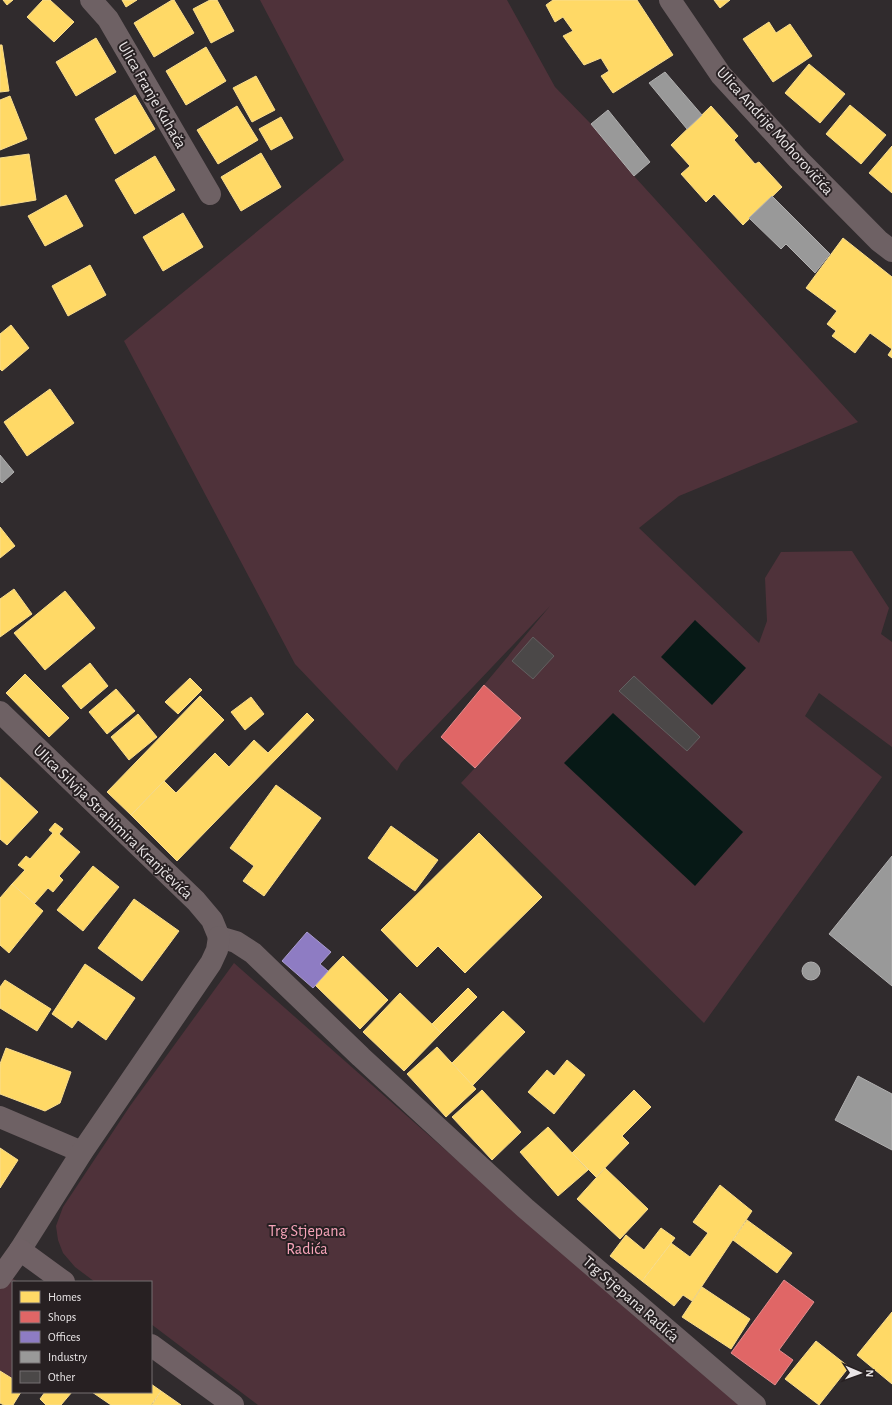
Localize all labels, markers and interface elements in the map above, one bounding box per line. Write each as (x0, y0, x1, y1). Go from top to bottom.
street label: Ulica Franje Kuhača (114, 39, 189, 152)
street label: Ulica Andrije Mohorovičića (713, 64, 836, 199)
street label: Ulica Silvija Strahimira Kranjčevića (30, 742, 196, 903)
park label: Trg Stjepana Radića (268, 1223, 346, 1257)
street label: Trg Stjepana Radića (579, 1253, 682, 1346)
legend (12, 1281, 152, 1393)
text: Homes (48, 1291, 81, 1303)
text: Shops (48, 1311, 76, 1323)
text: Offices (48, 1331, 81, 1343)
text: Industry (48, 1351, 87, 1364)
north arrow (840, 1353, 880, 1393)
text: N (864, 1369, 875, 1377)
text: Other (48, 1371, 75, 1383)

